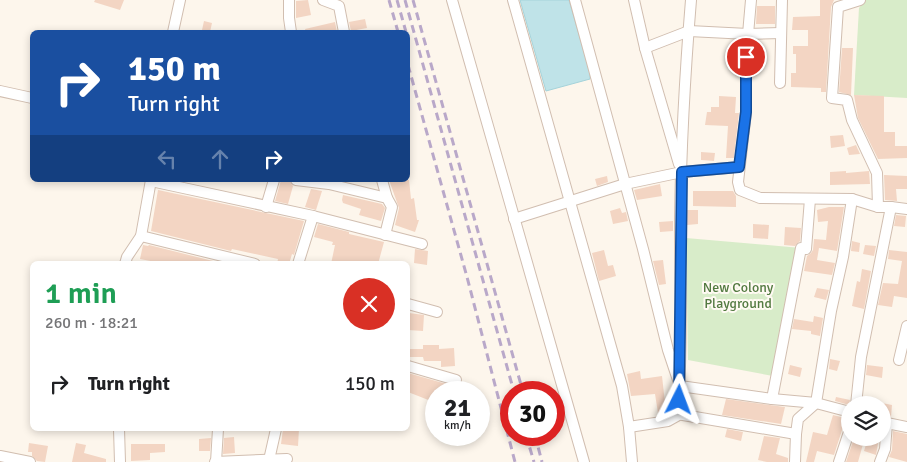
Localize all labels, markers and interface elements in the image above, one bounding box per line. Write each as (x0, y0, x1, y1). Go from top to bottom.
pin (725, 36, 767, 78)
icon: arrive (732, 43, 760, 71)
text: 150 m (128, 47, 221, 90)
icon: right (45, 50, 110, 115)
text: Turn right (128, 90, 220, 117)
icon: left (153, 145, 181, 173)
icon: ahead (206, 145, 234, 173)
icon: right (259, 145, 287, 173)
text: 1 min (45, 275, 117, 312)
button: close (343, 278, 395, 330)
park label: New Colony Playground (703, 279, 774, 312)
text: 260 m · 18:21 (45, 313, 138, 333)
icon: right (45, 370, 73, 398)
text: Turn right (88, 372, 170, 396)
text: 150 m (345, 372, 395, 396)
position arrow (652, 373, 704, 425)
speed limit sign: 30 (500, 381, 565, 446)
text: 21 (444, 392, 471, 423)
map controls (841, 396, 891, 446)
button: layers (841, 396, 891, 446)
text: km/h (444, 418, 471, 433)

